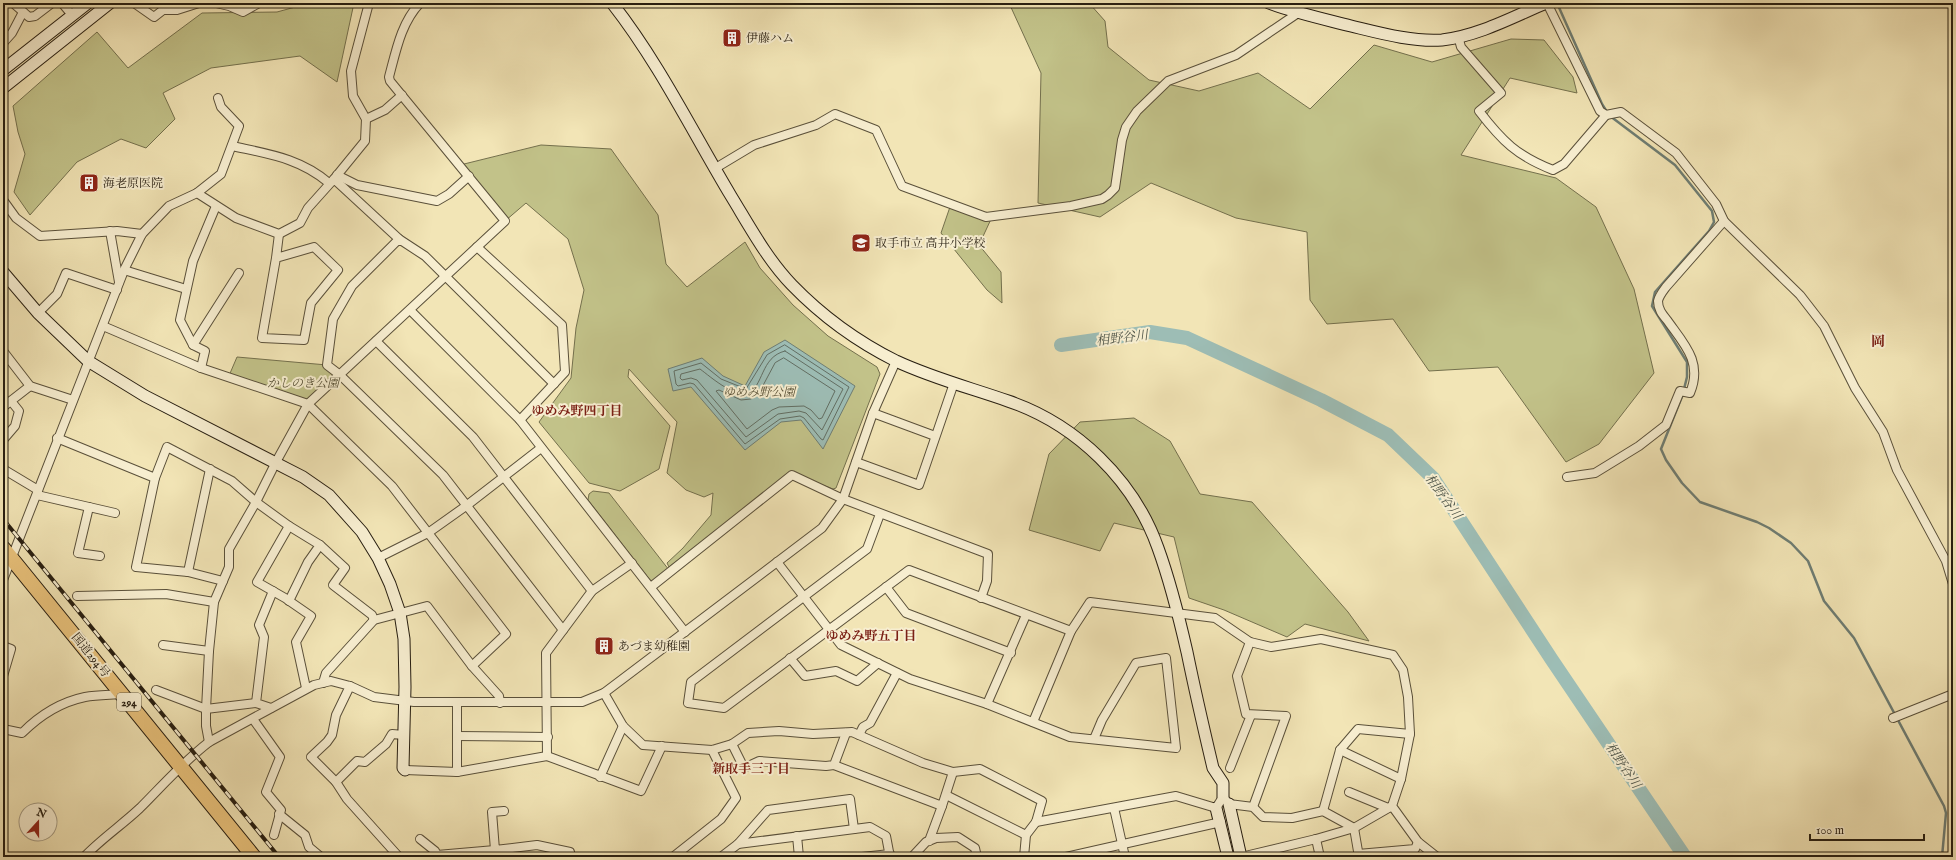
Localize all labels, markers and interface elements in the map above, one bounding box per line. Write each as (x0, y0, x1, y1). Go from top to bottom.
building icon: 伊藤ハム (721, 27, 743, 49)
place label: 伊藤ハム (746, 31, 794, 46)
building icon: 海老原医院 (78, 172, 100, 194)
place label: 海老原医院 (103, 176, 163, 191)
school or university icon: 取手市立 高井小学校 (850, 232, 872, 254)
place label: 取手市立 高井小学校 (875, 236, 986, 251)
water label: 相野谷川 (1095, 327, 1151, 350)
district label: 岡 (1871, 333, 1885, 351)
park label: かしのき公園 (267, 376, 341, 391)
park label: ゆめみ野公園 (723, 385, 797, 400)
district label: ゆめみ野四丁目 (531, 403, 623, 420)
water label: 相野谷川 (1421, 471, 1466, 525)
district label: ゆめみ野五丁目 (825, 628, 917, 645)
street label: 国道294号 (68, 630, 113, 681)
building icon: あづま幼稚園 (593, 635, 615, 657)
place label: あづま幼稚園 (618, 639, 690, 654)
road number: 294 (117, 693, 141, 711)
water label: 相野谷川 (1601, 740, 1645, 794)
district label: 新取手三丁目 (712, 761, 790, 778)
north arrow (18, 802, 58, 842)
text: N (33, 805, 49, 822)
scale bar (1810, 816, 1924, 842)
text: 100 m (1816, 823, 1844, 838)

